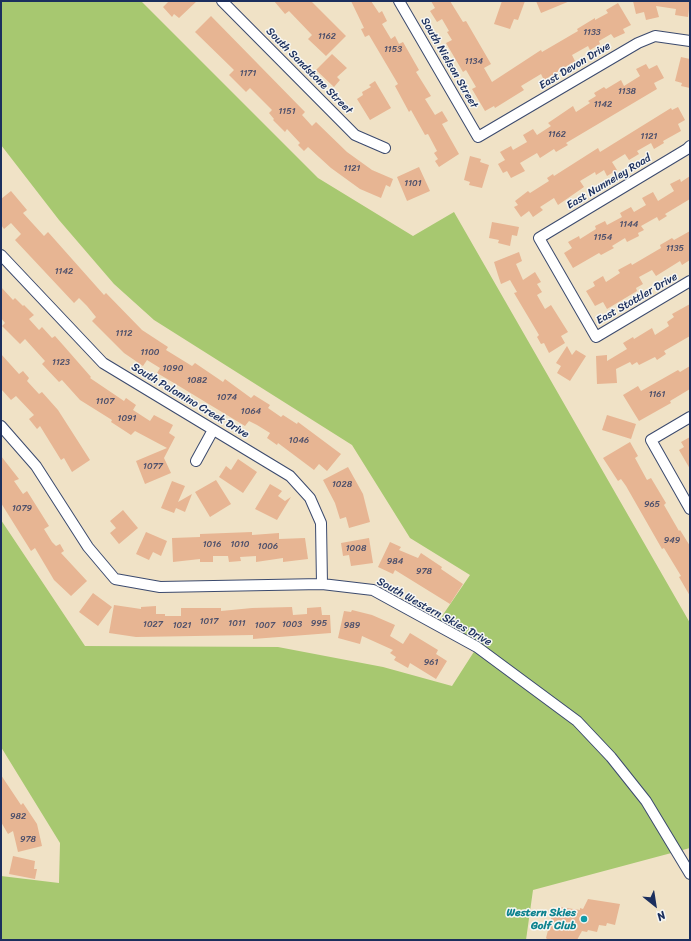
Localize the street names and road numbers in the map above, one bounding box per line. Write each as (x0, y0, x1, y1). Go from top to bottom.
street label: South Nielson Street (418, 15, 480, 111)
street label: South Sandstone Street (263, 25, 355, 117)
street label: East Devon Drive (537, 39, 613, 93)
street label: East Nunneley Road (564, 152, 654, 212)
street label: East Stottler Drive (594, 270, 680, 328)
street label: South Palomino Creek Drive (129, 361, 251, 441)
street label: South Western Skies Drive (374, 575, 494, 649)

